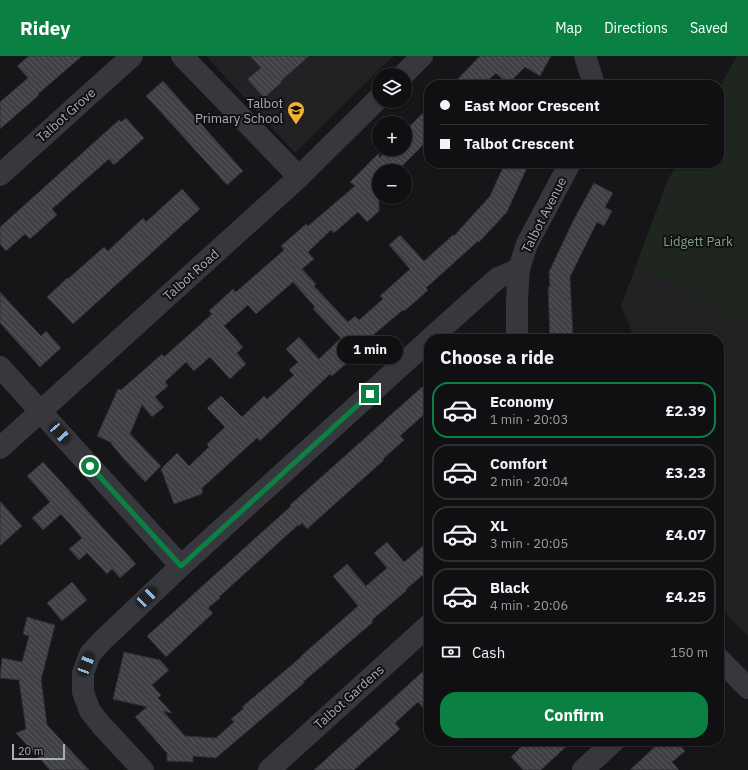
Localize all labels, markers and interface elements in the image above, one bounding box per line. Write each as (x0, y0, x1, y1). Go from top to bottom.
text: Ridey (20, 16, 70, 40)
text: Map (555, 19, 582, 37)
text: Directions (604, 19, 668, 37)
text: Saved (690, 19, 728, 37)
map controls (372, 68, 412, 204)
button: layers (372, 68, 412, 108)
street label: Talbot Grove (33, 84, 99, 146)
place label: Talbot Primary School (195, 95, 283, 127)
text: East Moor Crescent (464, 96, 600, 115)
school or university icon: Talbot Primary School (286, 100, 306, 125)
button: + (372, 116, 412, 156)
text: Talbot Crescent (464, 134, 574, 153)
button: − (372, 164, 412, 204)
street label: Talbot Avenue (518, 174, 570, 256)
park label: Lidgett Park (663, 233, 733, 250)
street label: Talbot Road (160, 245, 222, 305)
callout: 1 min (337, 336, 403, 364)
text: 1 min (353, 341, 387, 358)
text: Choose a ride (440, 346, 554, 369)
route end (361, 385, 379, 403)
icon: car (442, 392, 478, 428)
text: Economy (490, 392, 554, 411)
text: £2.39 (666, 401, 706, 420)
text: 1 min · 20:03 (490, 411, 568, 428)
car (48, 420, 72, 446)
icon: car (442, 454, 478, 490)
text: Comfort (490, 454, 547, 473)
route start (81, 457, 99, 475)
text: £3.23 (666, 463, 706, 482)
text: 2 min · 20:04 (490, 473, 568, 490)
icon: car (442, 516, 478, 552)
text: XL (490, 516, 508, 535)
text: £4.07 (666, 525, 706, 544)
text: 3 min · 20:05 (490, 535, 568, 552)
icon: car (442, 578, 478, 614)
text: Black (490, 578, 530, 597)
car (134, 584, 160, 610)
text: £4.25 (666, 587, 706, 606)
text: 4 min · 20:06 (490, 597, 568, 614)
icon: cash (440, 641, 462, 663)
text: Cash (472, 643, 505, 662)
text: 150 m (670, 644, 708, 661)
car (76, 651, 96, 677)
street label: Talbot Gardens (310, 661, 388, 733)
button: Confirm (440, 692, 708, 738)
scale bar (12, 742, 65, 761)
text: 20 m (18, 744, 43, 758)

